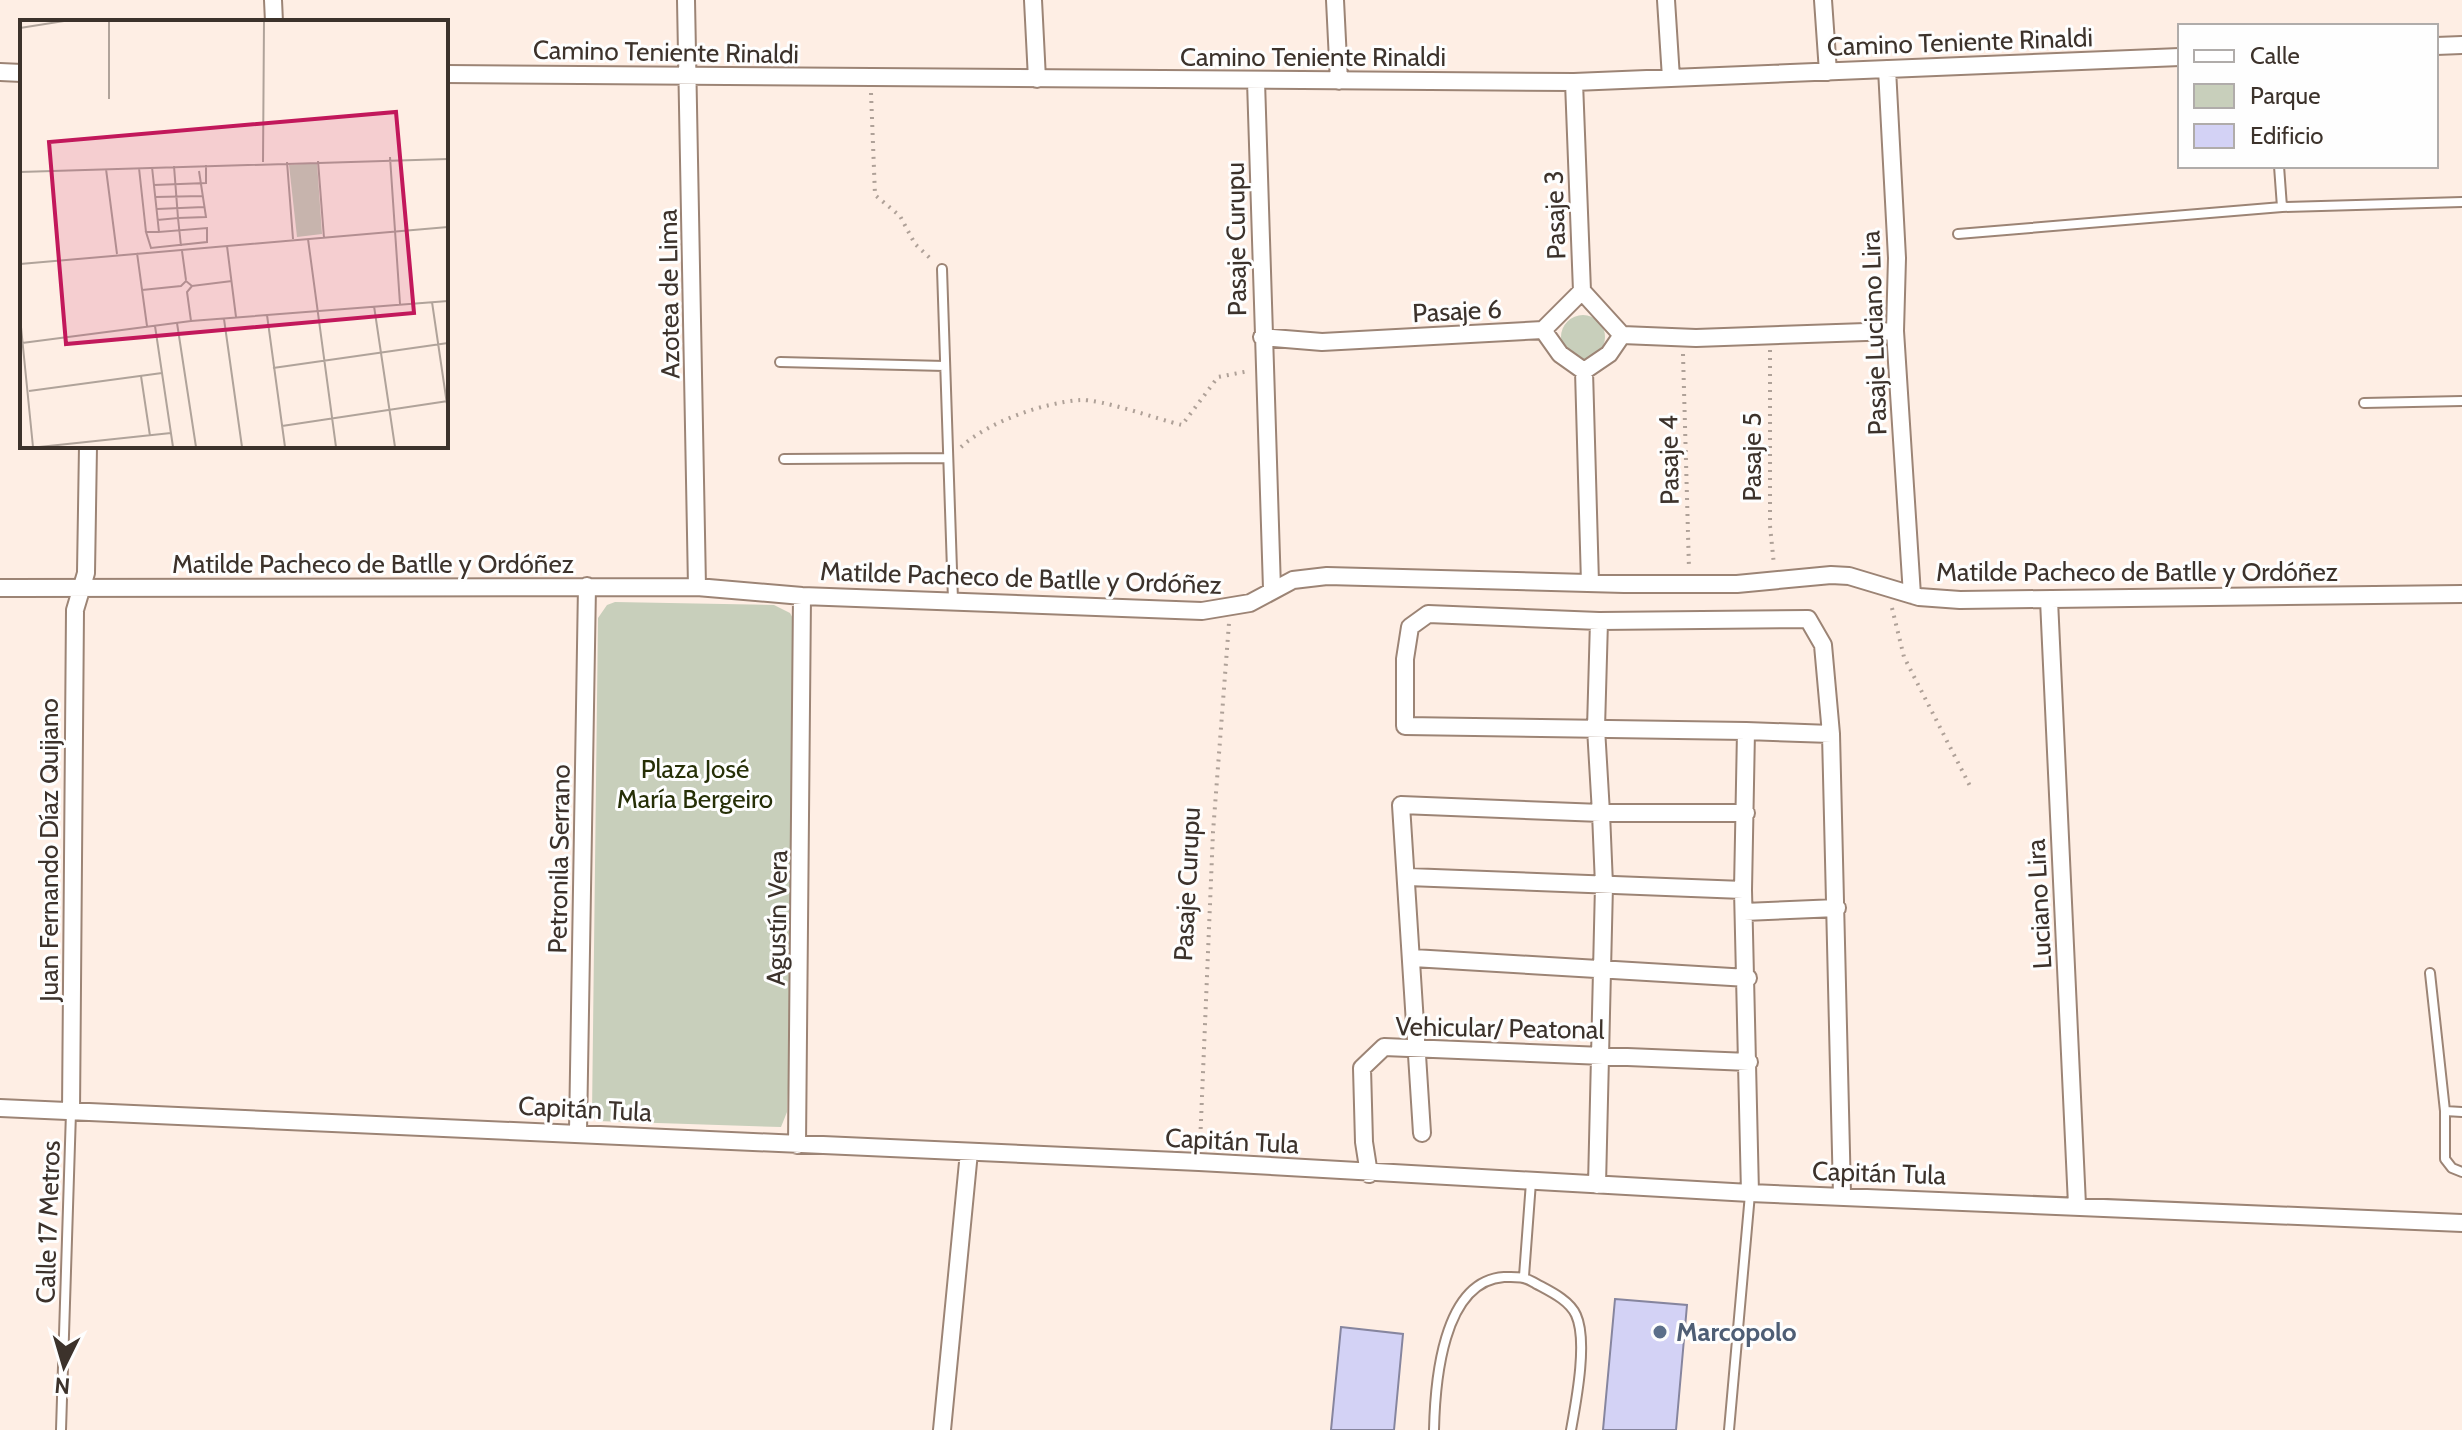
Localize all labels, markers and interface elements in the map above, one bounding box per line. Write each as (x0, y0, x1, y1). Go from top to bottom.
inset map (20, 20, 448, 448)
street label: Camino Teniente Rinaldi (1826, 21, 2094, 63)
legend (2178, 24, 2438, 168)
street label: Camino Teniente Rinaldi (533, 34, 799, 70)
street label: Camino Teniente Rinaldi (1180, 41, 1446, 73)
text: Calle (2250, 41, 2300, 70)
text: Parque (2250, 81, 2320, 110)
text: Edificio (2250, 121, 2324, 150)
street label: Pasaje Curupu (1219, 162, 1253, 316)
street label: Pasaje 3 (1537, 170, 1573, 260)
street label: Azotea de Lima (652, 208, 686, 379)
street label: Pasaje Luciano Lira (1854, 230, 1894, 436)
street label: Pasaje 6 (1411, 293, 1503, 329)
street label: Pasaje 5 (1736, 413, 1768, 501)
street label: Pasaje 4 (1652, 415, 1686, 505)
street label: Matilde Pacheco de Batlle y Ordóñez (172, 548, 574, 580)
street label: Matilde Pacheco de Batlle y Ordóñez (820, 555, 1222, 601)
street label: Matilde Pacheco de Batlle y Ordóñez (1936, 556, 2338, 588)
street label: Juan Fernando Díaz Quijano (33, 698, 65, 1003)
park label: Plaza José María Bergeiro (617, 753, 773, 815)
street label: Petronila Serrano (541, 764, 577, 954)
street label: Pasaje Curupu (1167, 806, 1207, 962)
street label: Luciano Lira (2020, 838, 2058, 970)
street label: Agustín Vera (760, 849, 794, 986)
street label: Vehicular/ Peatonal (1395, 1010, 1605, 1046)
street label: Capitán Tula (517, 1090, 653, 1129)
street label: Capitán Tula (1164, 1122, 1300, 1161)
street label: Calle 17 Metros (29, 1140, 67, 1304)
street label: Capitán Tula (1812, 1155, 1947, 1191)
place label: Marcopolo (1676, 1316, 1797, 1348)
marker: Marcopolo (1651, 1323, 1669, 1341)
north arrow (24, 1326, 104, 1406)
text: N (53, 1371, 71, 1400)

